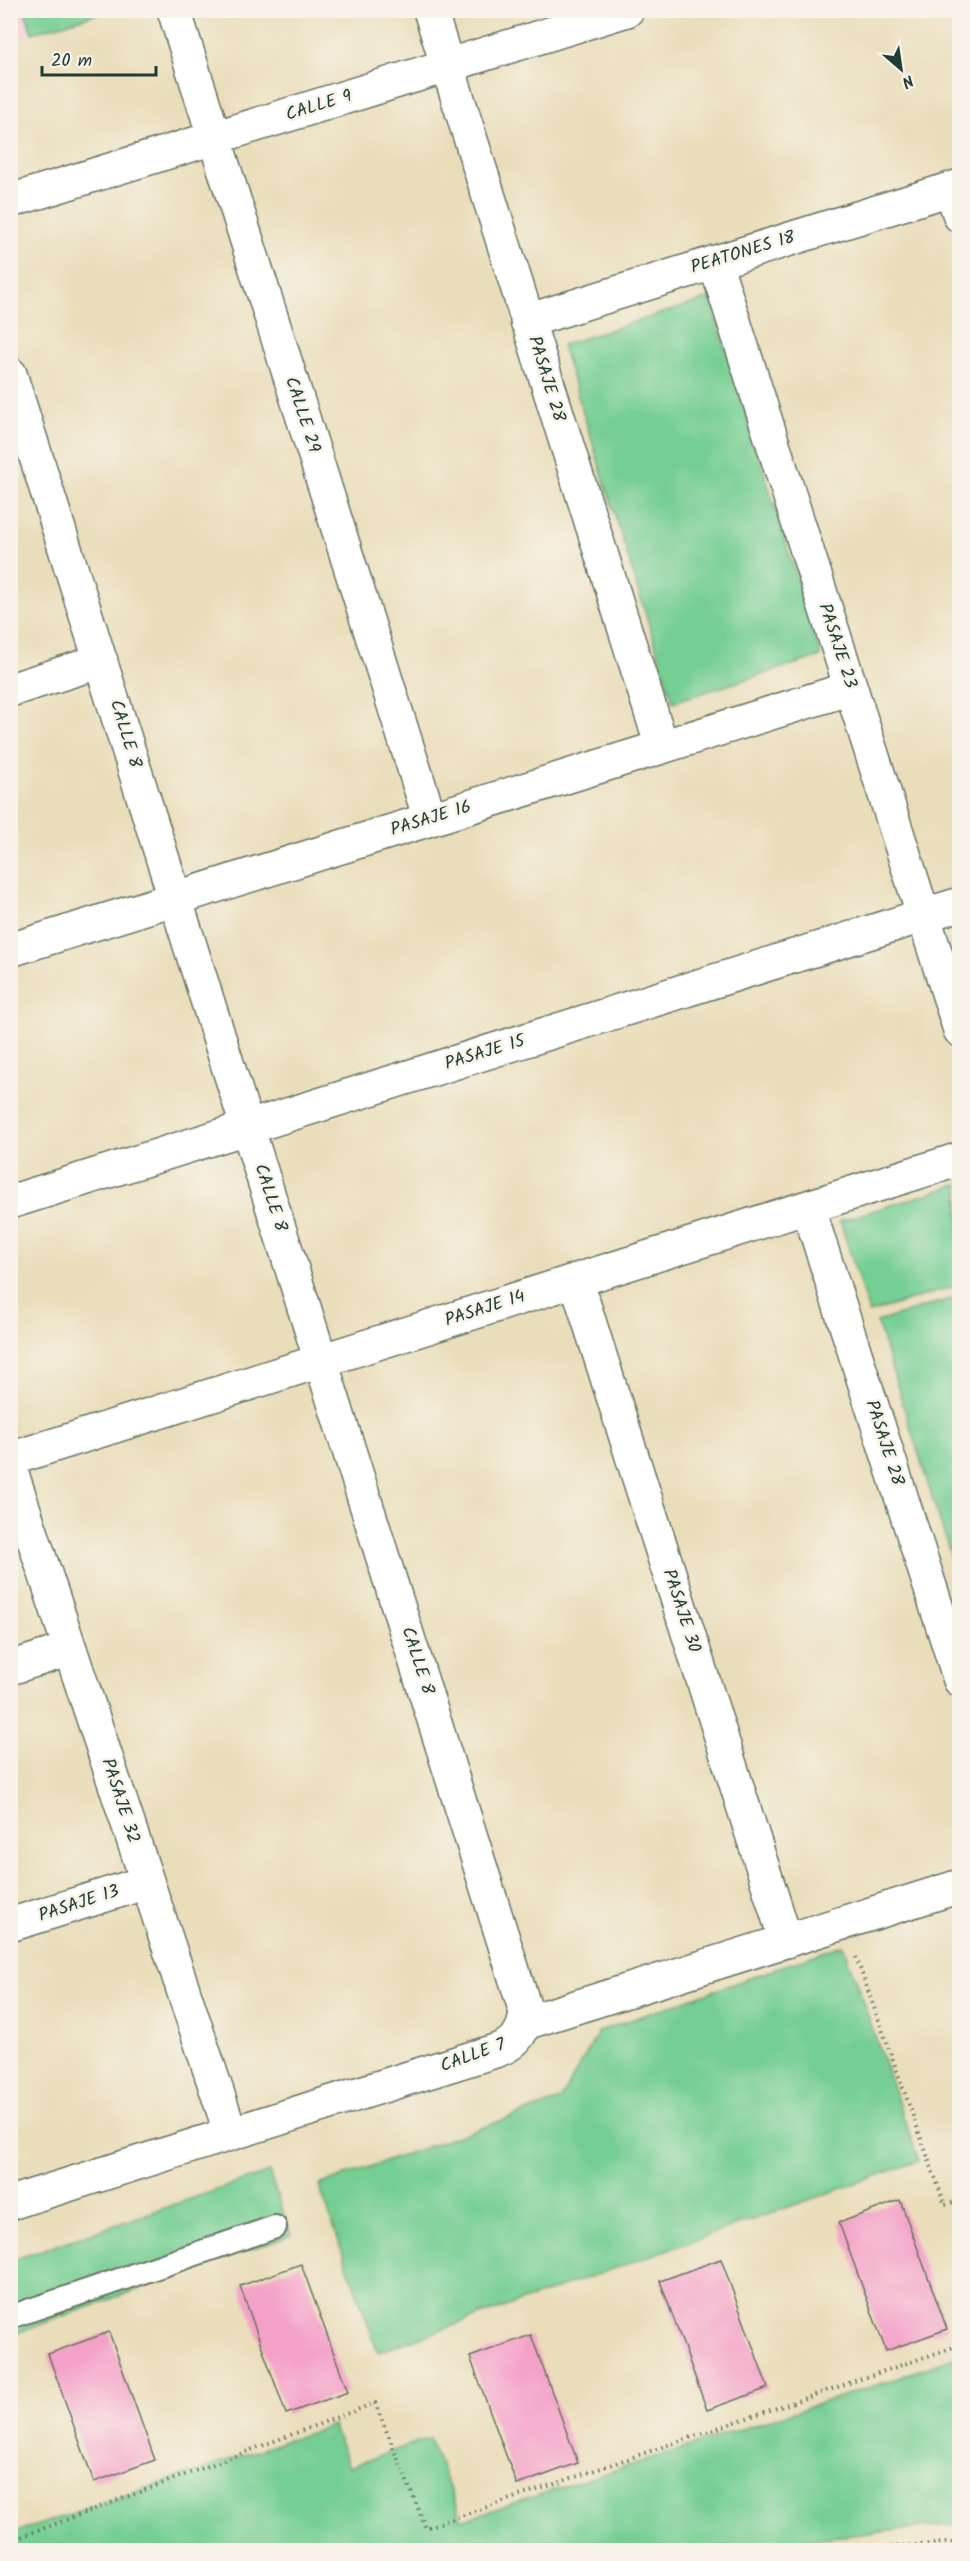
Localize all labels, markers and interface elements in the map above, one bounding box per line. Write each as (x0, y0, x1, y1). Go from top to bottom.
scale bar (42, 39, 156, 77)
north arrow (871, 39, 931, 99)
text: 20 m (51, 47, 92, 76)
text: N (897, 67, 918, 94)
street label: CALLE 9 (282, 82, 356, 130)
street label: PEATONES 18 (687, 223, 799, 283)
street label: PASAJE 28 (519, 332, 573, 426)
street label: CALLE 29 (276, 373, 328, 457)
street label: PASAJE 23 (810, 600, 864, 692)
street label: CALLE 8 (101, 696, 149, 772)
street label: PASAJE 16 (387, 793, 475, 845)
street label: PASAJE 15 (441, 1027, 530, 1079)
street label: CALLE 8 (245, 1160, 295, 1236)
street label: PASAJE 14 (441, 1282, 529, 1336)
street label: PASAJE 28 (857, 1396, 912, 1490)
street label: PASAJE 30 (654, 1565, 708, 1657)
street label: CALLE 8 (392, 1623, 442, 1699)
street label: PASAJE 32 (93, 1755, 147, 1847)
street label: PASAJE 13 (35, 1877, 123, 1931)
street label: CALLE 7 (436, 2031, 510, 2081)

